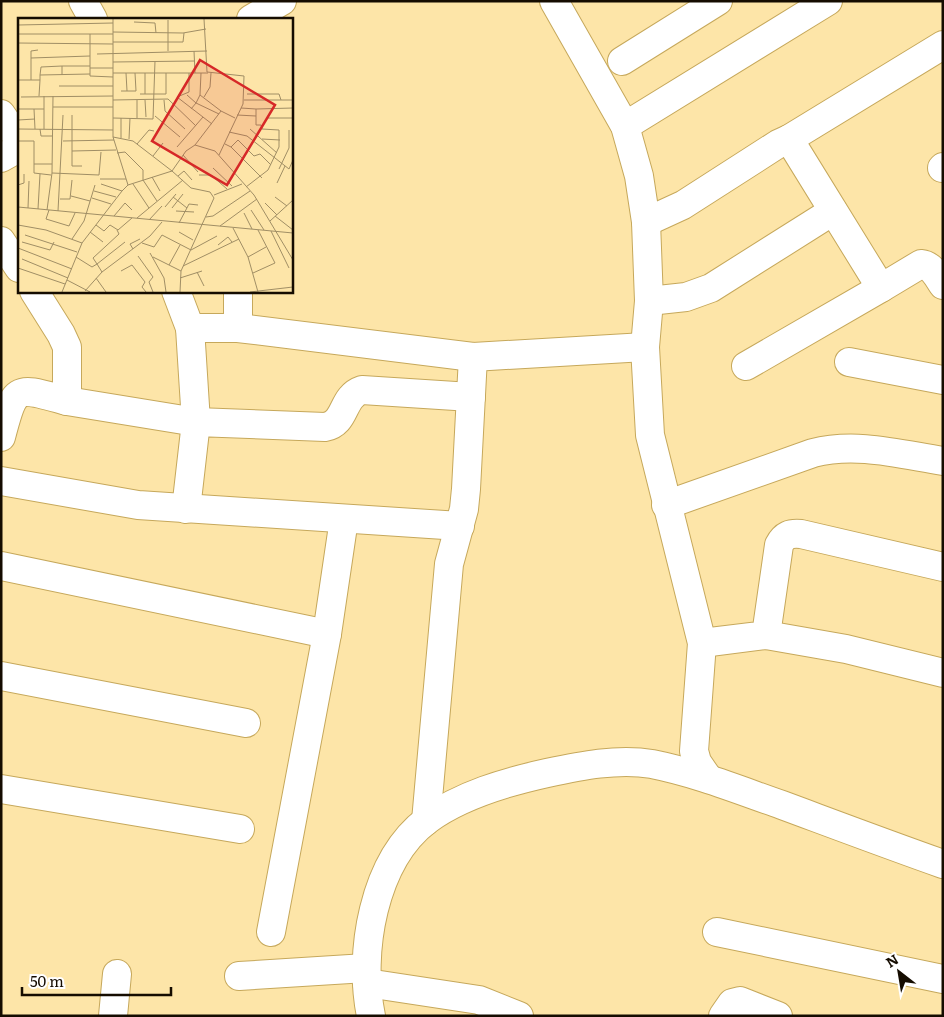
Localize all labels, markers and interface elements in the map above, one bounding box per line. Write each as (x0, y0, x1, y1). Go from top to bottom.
inset map (18, 18, 292, 292)
north arrow (874, 947, 924, 997)
text: N (882, 948, 902, 972)
scale bar (22, 964, 171, 996)
text: 50 m (30, 969, 64, 992)

